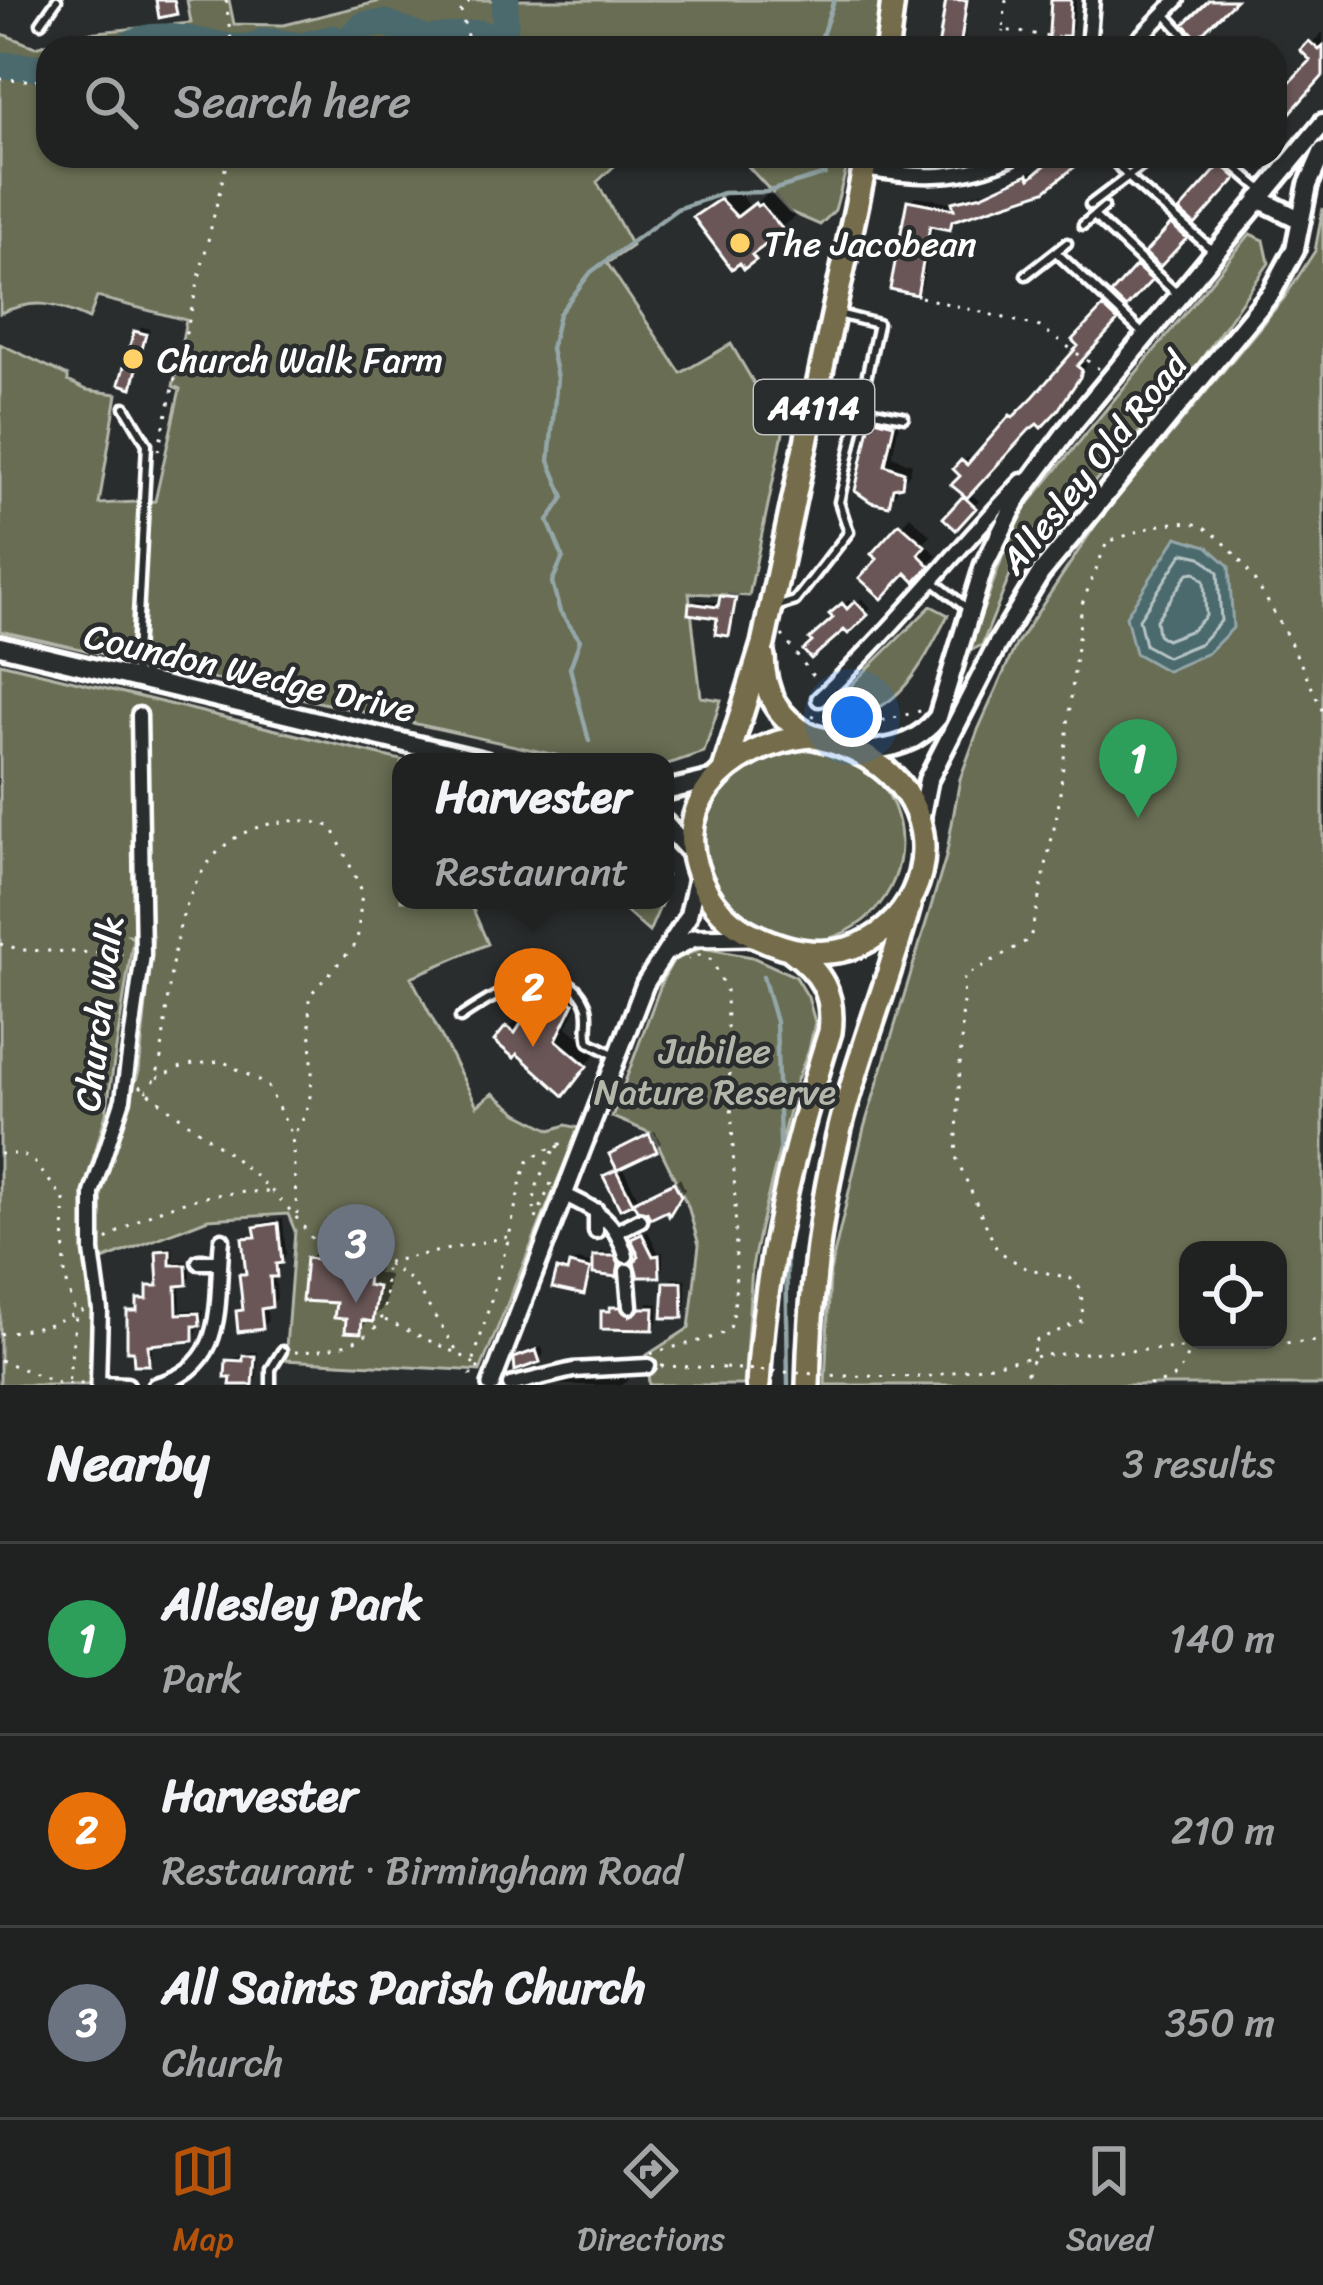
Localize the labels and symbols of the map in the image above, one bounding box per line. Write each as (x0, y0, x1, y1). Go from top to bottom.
place label: The Jacobean (764, 212, 977, 276)
marker: The Jacobean (727, 230, 753, 256)
place label: Church Walk Farm (157, 328, 443, 392)
street label: Allesley Old Road (982, 335, 1206, 590)
marker: Church Walk Farm (120, 346, 146, 372)
road number: A4114 (754, 380, 874, 434)
street label: Coundon Wedge Drive (78, 604, 422, 742)
your location (822, 687, 882, 747)
pin: 1 (1099, 719, 1177, 818)
street label: Church Walk (55, 912, 143, 1115)
pin: 2 (494, 948, 572, 1047)
park label: Jubilee Nature Reserve (594, 1019, 836, 1124)
pin: 3 (317, 1204, 395, 1303)

